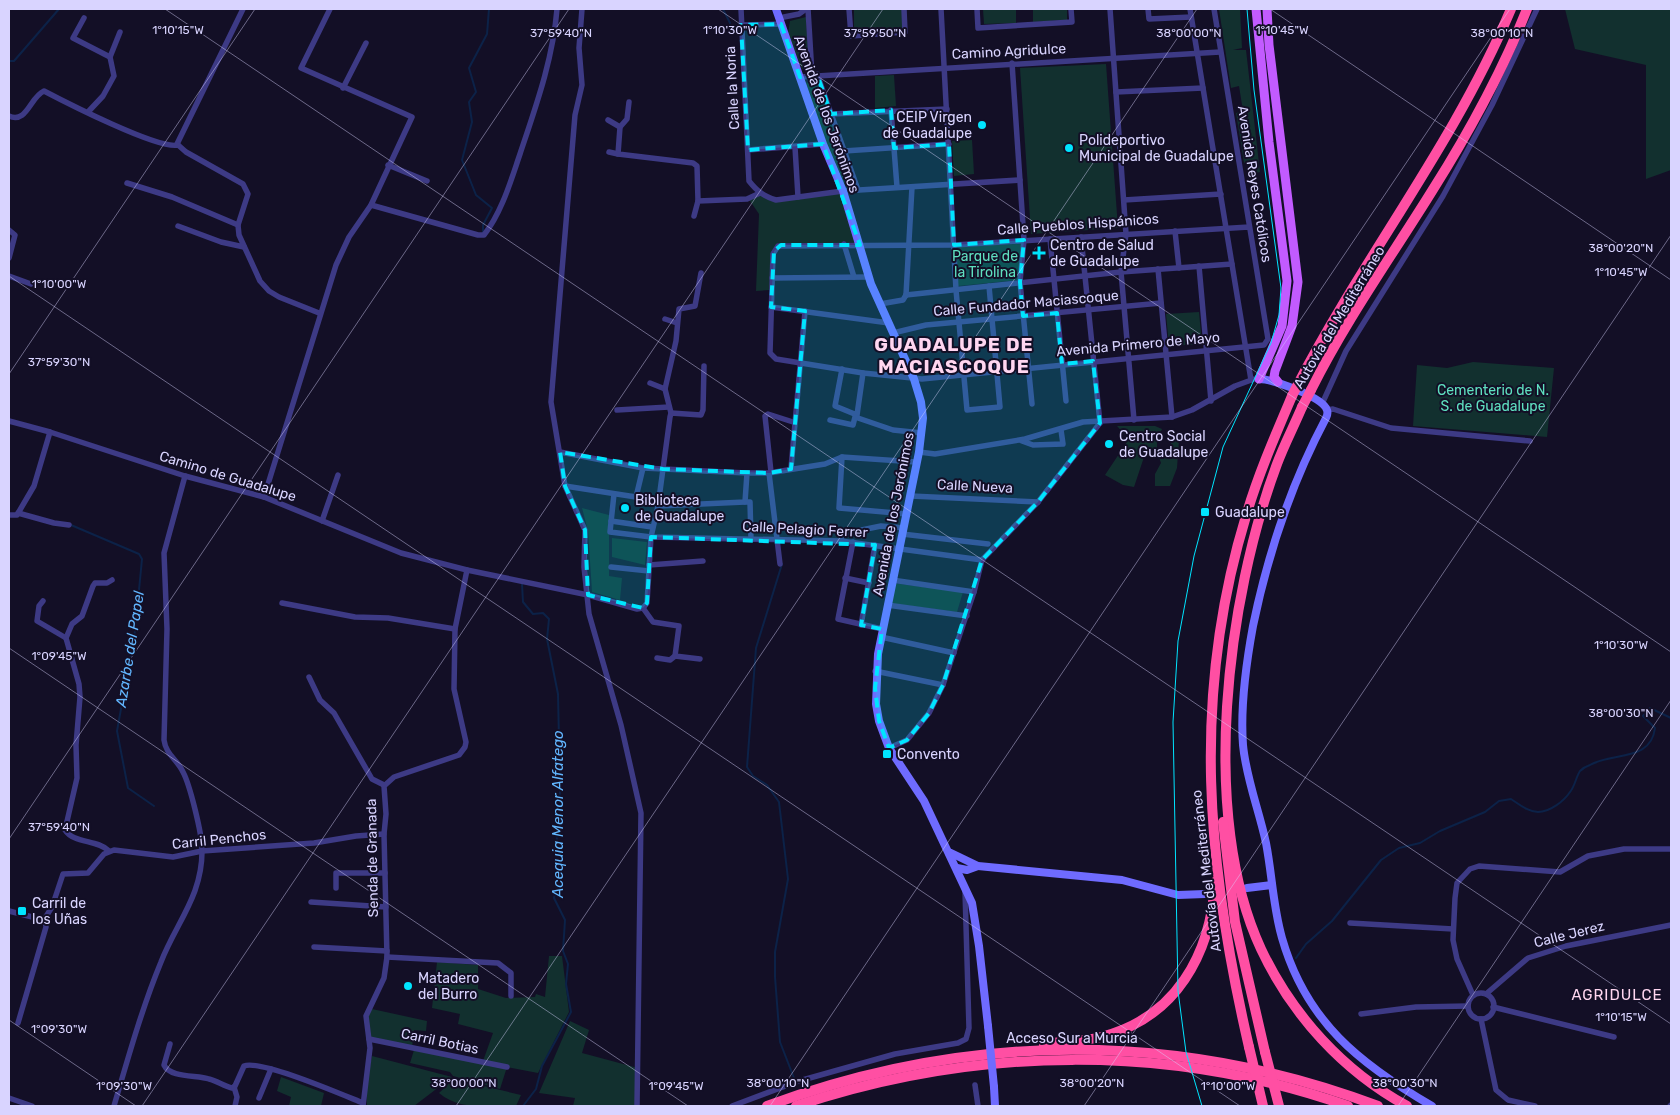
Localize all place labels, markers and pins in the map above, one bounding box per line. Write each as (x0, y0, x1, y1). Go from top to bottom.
place label: CEIP Virgen de Guadalupe (883, 109, 972, 142)
marker: CEIP Virgen de Guadalupe (976, 119, 988, 131)
place label: Polideportivo Municipal de Guadalupe (1079, 132, 1234, 165)
marker: Polideportivo Municipal de Guadalupe (1063, 142, 1075, 154)
place label: Centro de Salud de Guadalupe (1050, 237, 1154, 270)
marker: Centro de Salud de Guadalupe (1032, 246, 1046, 260)
place label: Centro Social de Guadalupe (1119, 428, 1209, 461)
marker: Centro Social de Guadalupe (1103, 438, 1115, 450)
place label: Biblioteca de Guadalupe (635, 492, 725, 525)
marker: Biblioteca de Guadalupe (619, 502, 631, 514)
place label: Guadalupe (1215, 504, 1285, 521)
marker: Guadalupe (1199, 506, 1211, 518)
place label: Convento (897, 746, 960, 763)
marker: Convento (881, 748, 893, 760)
place label: Carril de los Uñas (32, 895, 87, 928)
marker: Carril de los Uñas (16, 905, 28, 917)
place label: Matadero del Burro (418, 970, 479, 1003)
marker: Matadero del Burro (402, 980, 414, 992)

